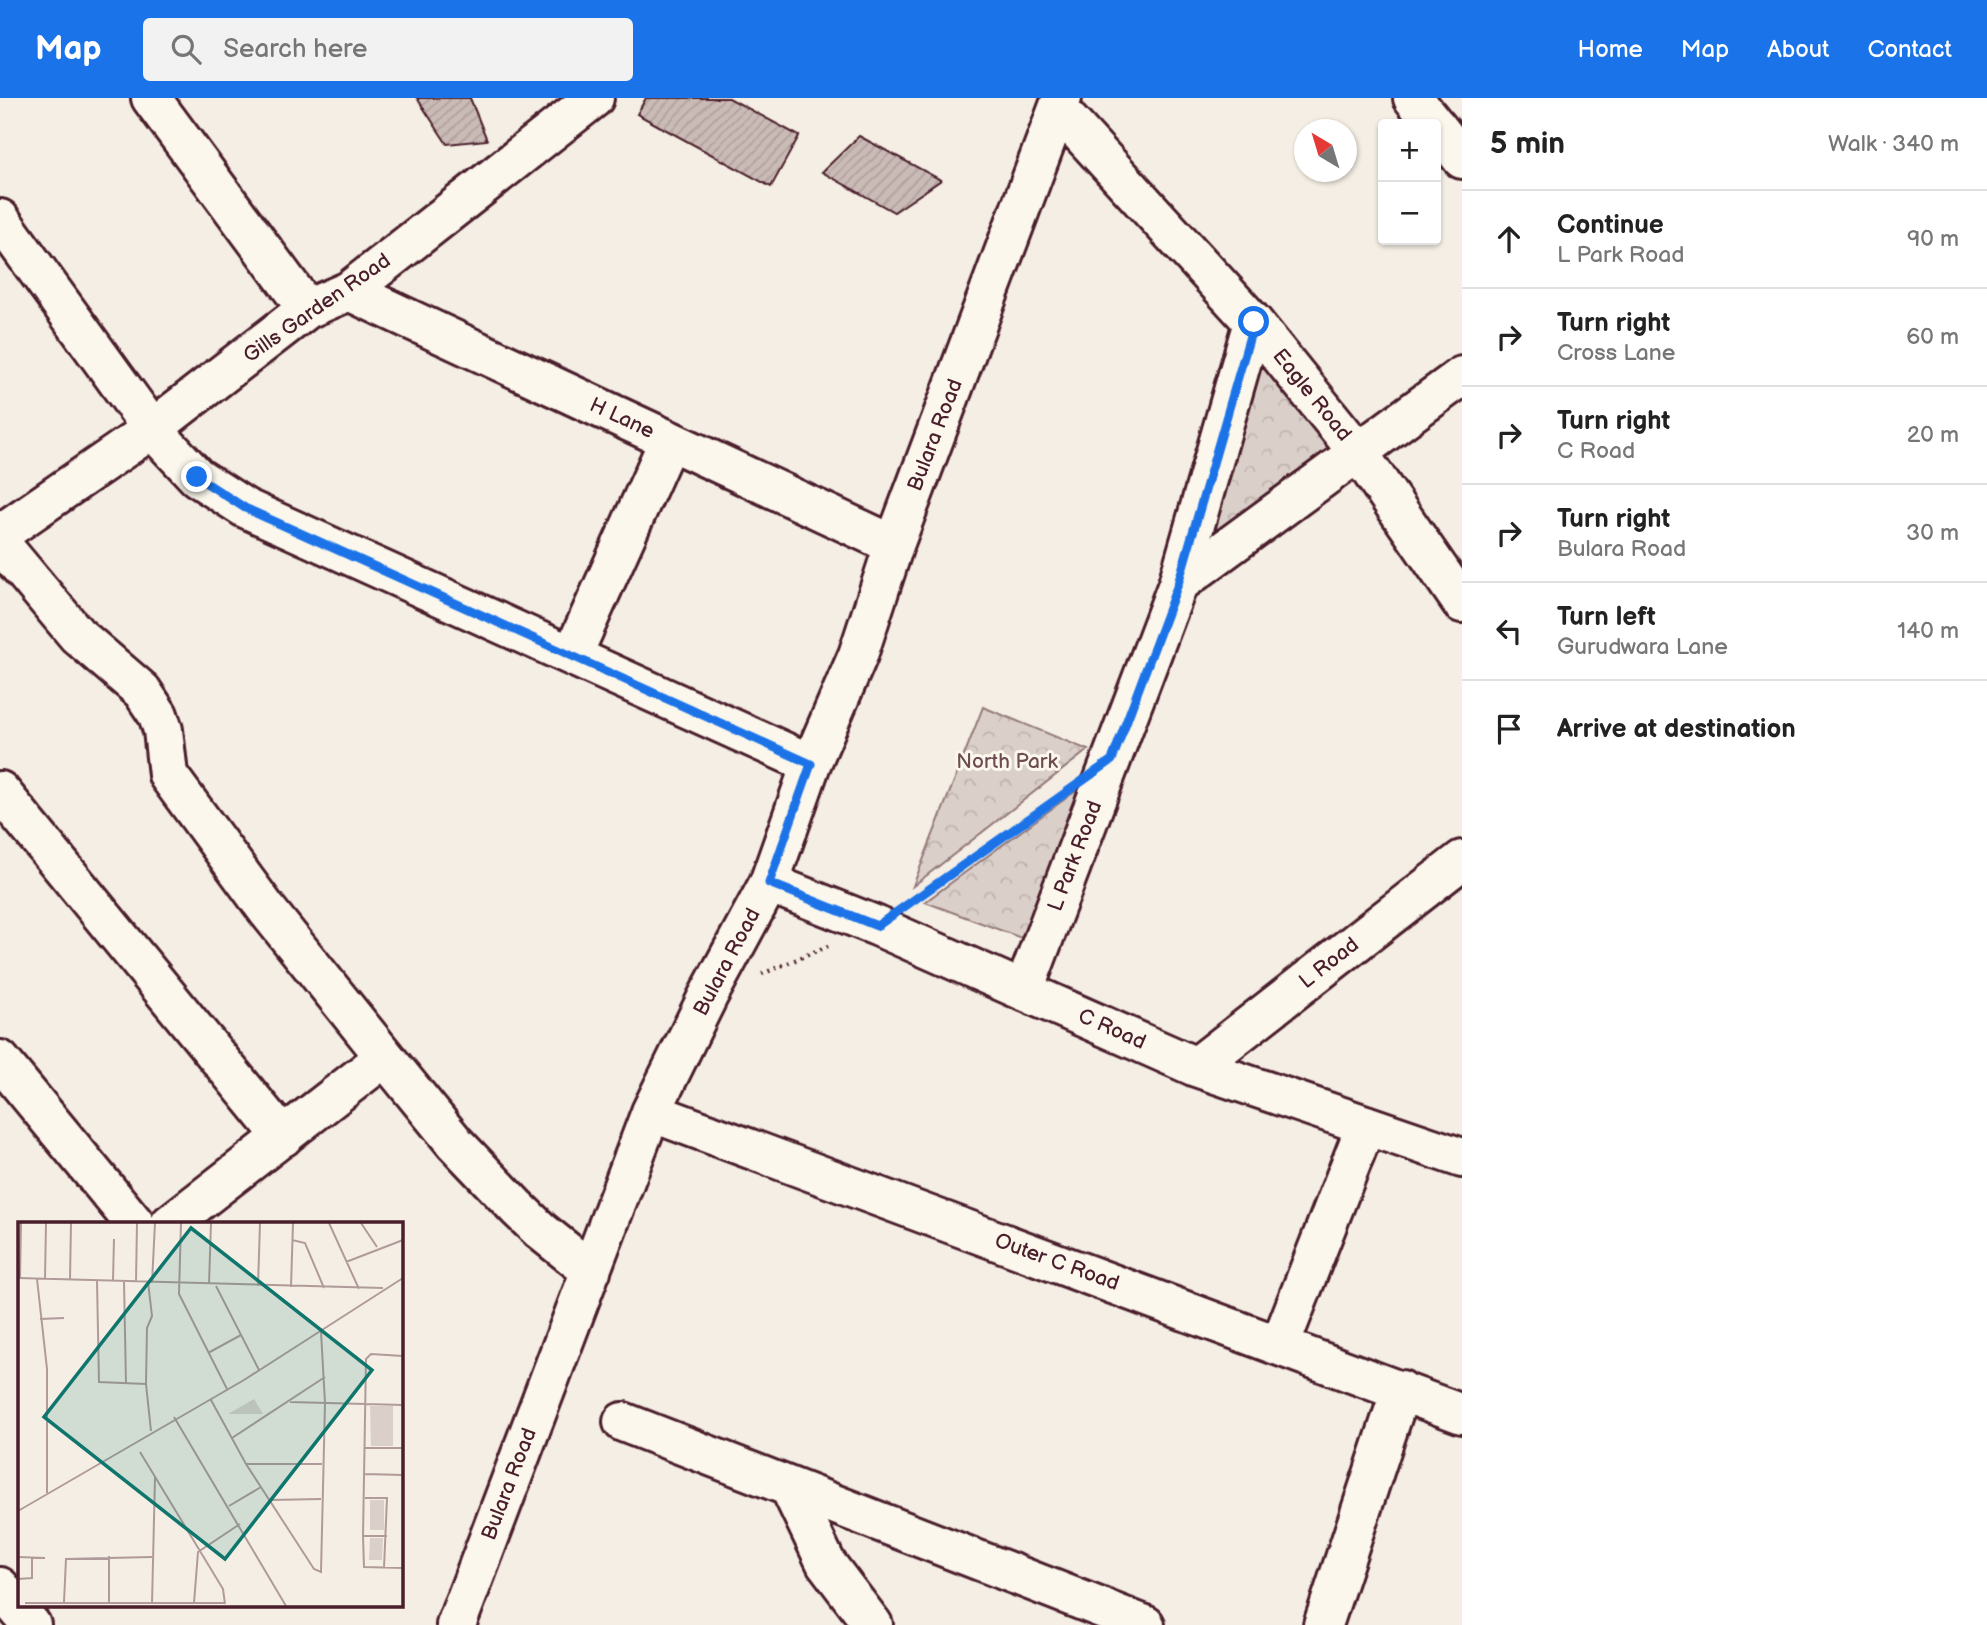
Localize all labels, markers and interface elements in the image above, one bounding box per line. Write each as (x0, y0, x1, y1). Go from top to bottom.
search box (143, 18, 633, 81)
text: Map (35, 29, 101, 69)
icon: search (167, 30, 205, 68)
text: Search here (223, 34, 367, 65)
text: Home (1578, 35, 1643, 64)
text: Map (1681, 35, 1729, 64)
text: About (1767, 35, 1829, 64)
text: Contact (1867, 35, 1952, 64)
north arrow (1294, 119, 1357, 182)
map controls (1378, 119, 1441, 245)
button: + (1378, 119, 1441, 182)
text: 5 min (1490, 126, 1565, 162)
text: Walk · 340 m (1828, 130, 1959, 158)
button: − (1378, 182, 1441, 245)
text: Continue (1557, 210, 1664, 241)
icon: ahead (1490, 220, 1528, 258)
text: 90 m (1907, 225, 1959, 253)
text: L Park Road (1557, 241, 1684, 269)
street label: Gills Garden Road (239, 248, 395, 368)
route start (1238, 306, 1269, 337)
text: Turn right (1557, 308, 1670, 339)
icon: right (1490, 318, 1528, 356)
text: 60 m (1906, 323, 1959, 351)
text: Cross Lane (1557, 339, 1675, 367)
street label: Eagle Road (1267, 344, 1357, 446)
street label: Bulara Road (902, 375, 968, 495)
street label: H Lane (586, 392, 658, 444)
text: Turn right (1557, 406, 1670, 437)
icon: right (1490, 416, 1528, 454)
text: 20 m (1907, 421, 1959, 449)
text: C Road (1557, 437, 1635, 465)
route end (181, 461, 212, 492)
text: Turn right (1557, 504, 1670, 535)
icon: right (1490, 514, 1528, 552)
text: 30 m (1906, 519, 1959, 547)
text: Bulara Road (1557, 535, 1686, 563)
text: Turn left (1557, 602, 1656, 633)
icon: left (1490, 612, 1528, 650)
text: 140 m (1897, 617, 1959, 645)
text: Gurudwara Lane (1557, 633, 1728, 661)
icon: arrive (1490, 710, 1528, 748)
text: Arrive at destination (1557, 714, 1796, 745)
park label: North Park (956, 749, 1058, 774)
street label: L Park Road (1042, 797, 1108, 915)
street label: Bulara Road (688, 904, 766, 1020)
street label: L Road (1294, 932, 1364, 994)
street label: C Road (1074, 1003, 1150, 1055)
inset map (18, 1222, 402, 1608)
street label: Outer C Road (991, 1228, 1123, 1296)
street label: Bulara Road (476, 1424, 542, 1544)

